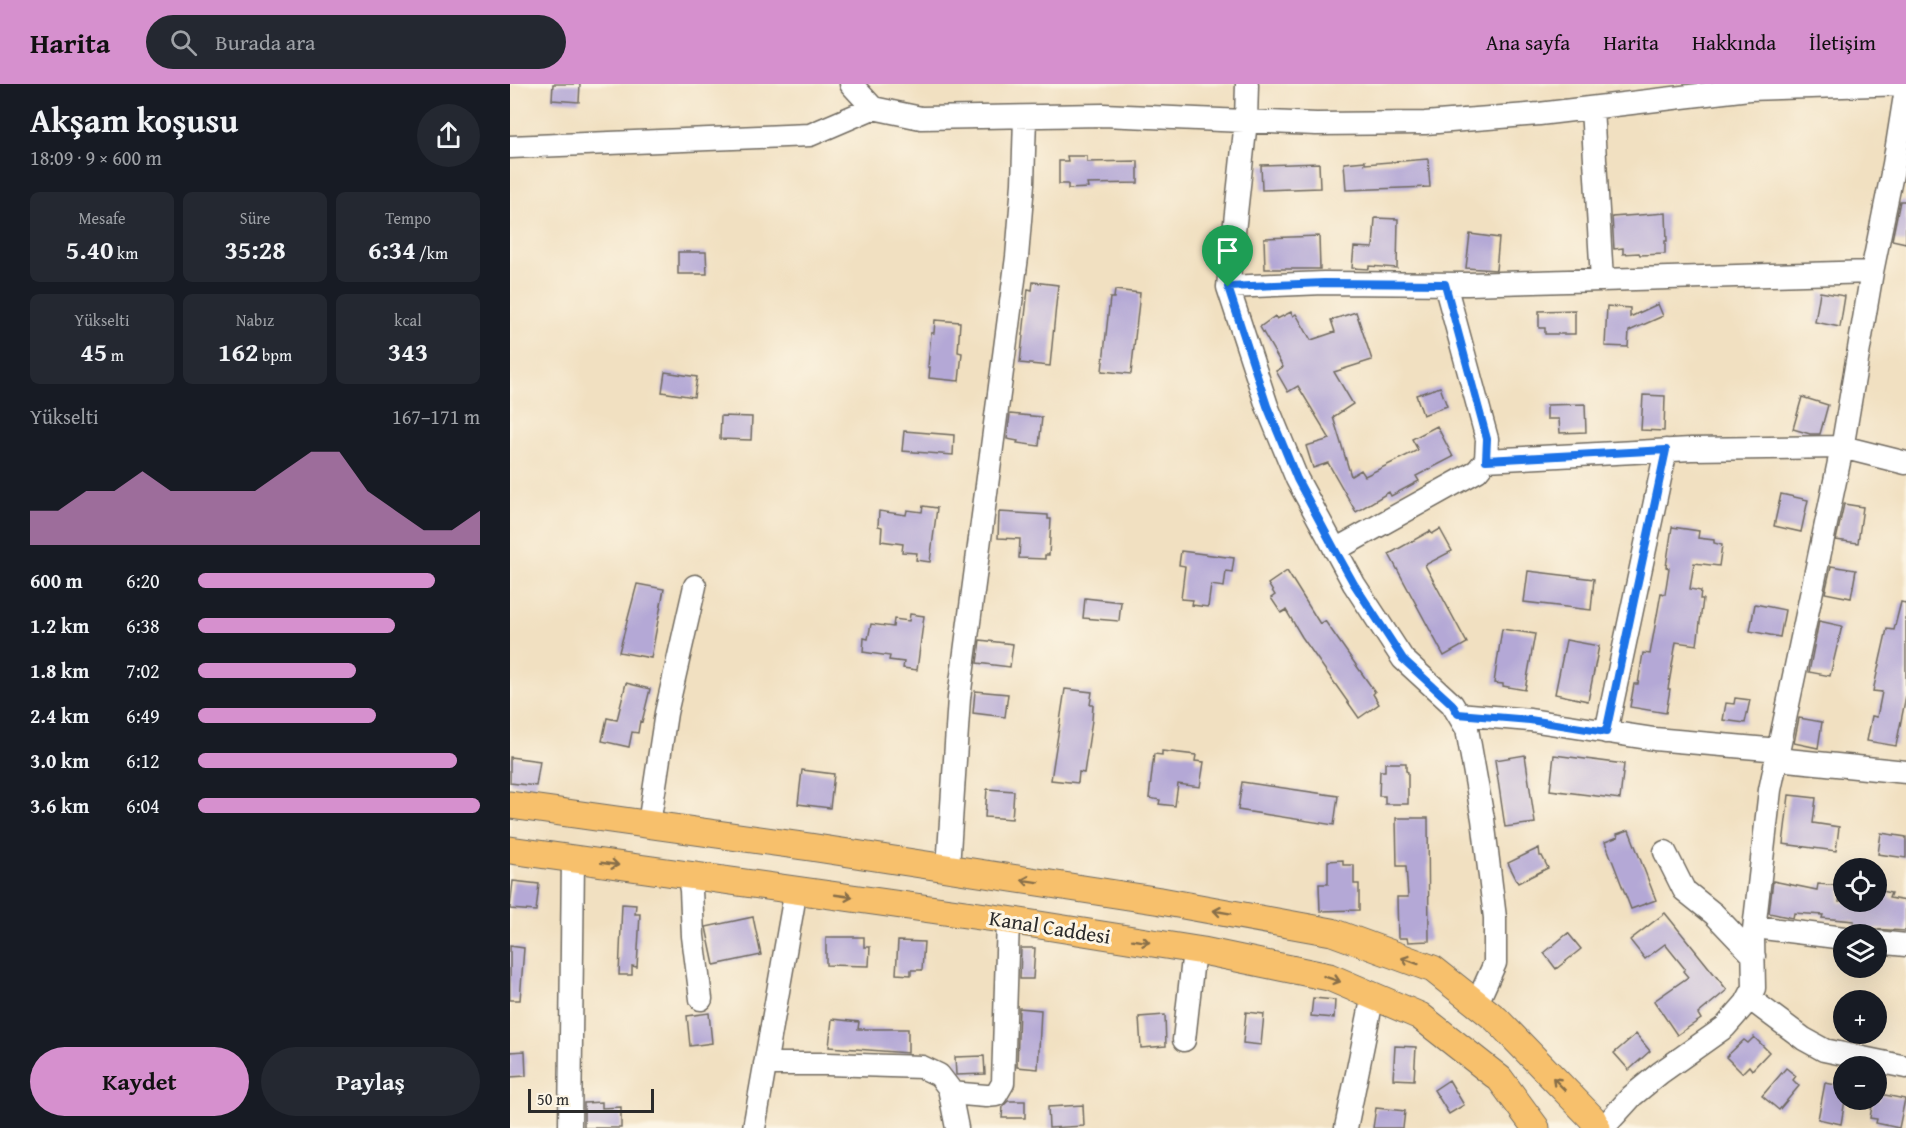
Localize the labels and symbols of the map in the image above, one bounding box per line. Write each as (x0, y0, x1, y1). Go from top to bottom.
pin (1202, 225, 1253, 287)
one-way arrow (599, 858, 619, 869)
one-way arrow (1020, 875, 1040, 886)
one-way arrow (834, 891, 854, 902)
street label: Kanal Caddesi (987, 902, 1113, 952)
one-way arrow (1213, 906, 1233, 917)
one-way arrow (1130, 936, 1150, 947)
one-way arrow (1401, 955, 1420, 966)
one-way arrow (1322, 974, 1341, 985)
one-way arrow (1552, 1077, 1566, 1092)
scale bar (528, 1086, 654, 1114)

